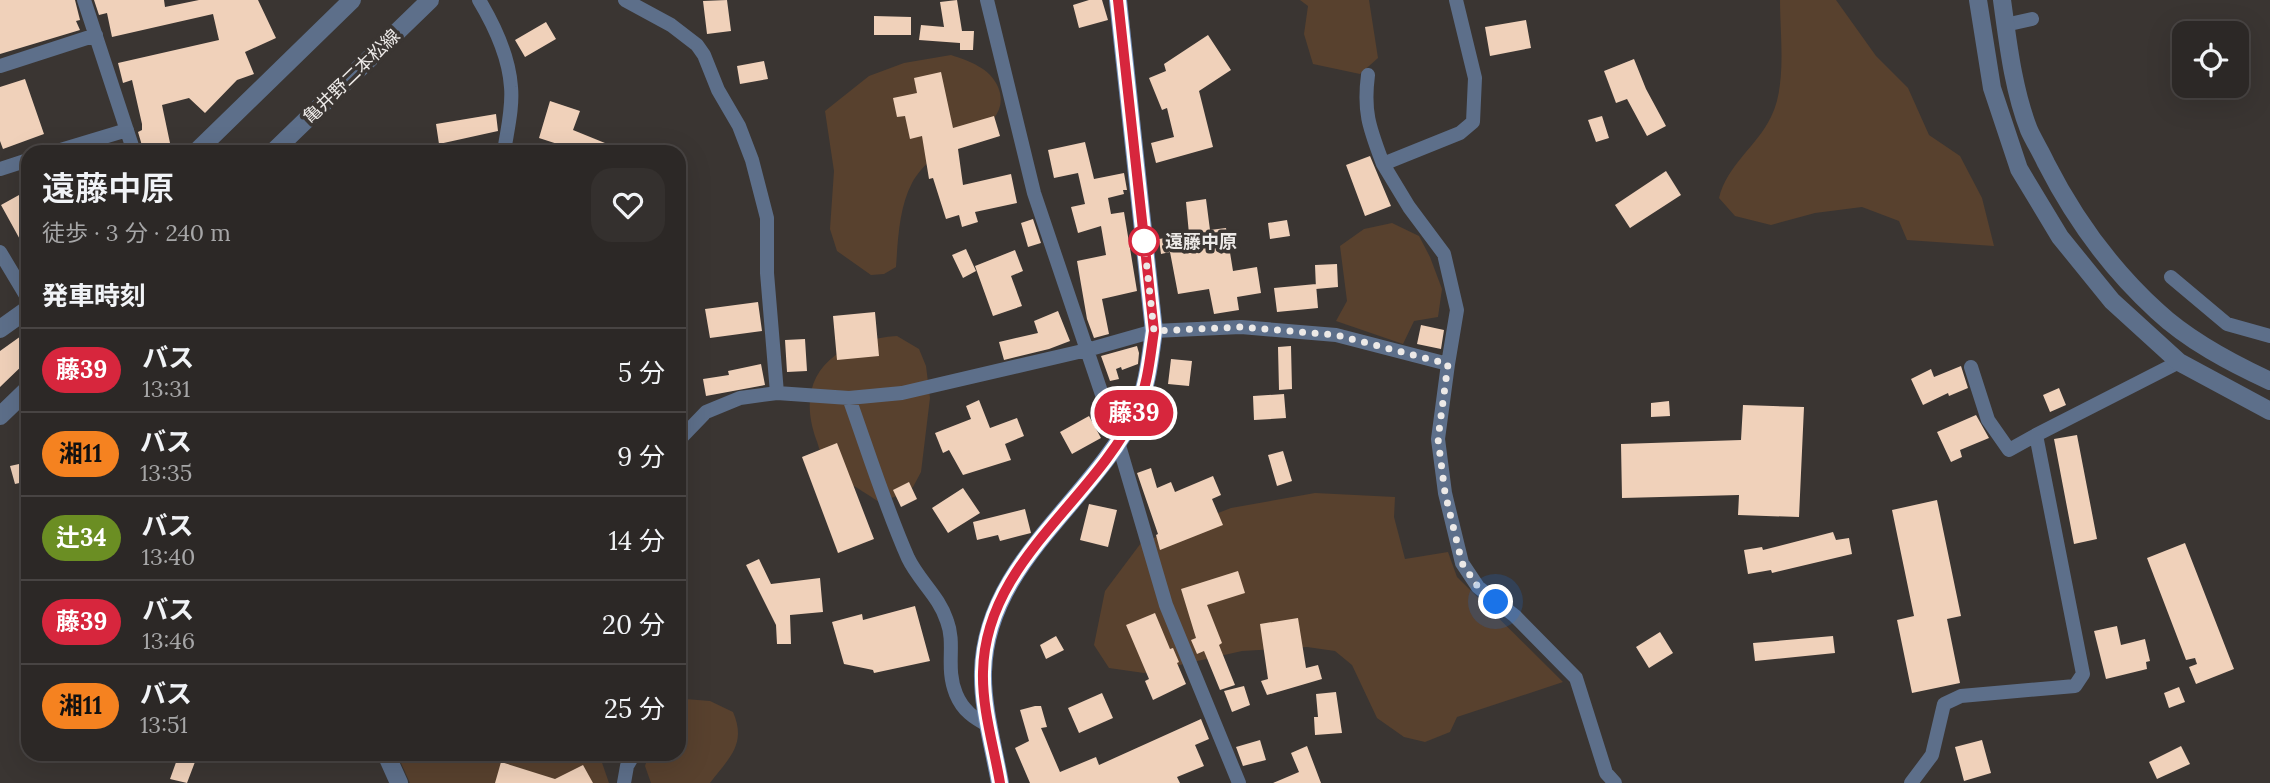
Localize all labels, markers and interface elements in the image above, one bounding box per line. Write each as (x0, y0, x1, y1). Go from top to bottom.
map controls (2172, 21, 2249, 98)
button: locate (2172, 21, 2249, 98)
street label: 亀井野二本松線 (298, 24, 404, 128)
text: 遠藤中原 (42, 167, 174, 209)
button: heart (591, 168, 665, 242)
text: 徒歩 · 3 分 · 240 m (42, 218, 231, 247)
marker: 遠藤中原 (1129, 226, 1159, 256)
place label: 遠藤中原 (1165, 230, 1237, 253)
text: 発車時刻 (42, 279, 146, 312)
text: バス (142, 341, 194, 374)
text: 藤39 (56, 354, 107, 385)
text: 5 分 (618, 356, 665, 389)
text: 13:31 (142, 374, 190, 403)
line badge: 藤39 (1094, 390, 1174, 436)
text: 藤39 (1108, 397, 1160, 428)
text: バス (140, 425, 192, 458)
text: 湘11 (59, 438, 102, 469)
text: 9 分 (617, 440, 665, 473)
text: 13:35 (140, 458, 192, 487)
text: バス (142, 509, 194, 542)
text: 辻34 (56, 522, 107, 553)
text: 14 分 (609, 524, 665, 557)
text: 13:40 (142, 542, 195, 571)
your location (1478, 584, 1513, 619)
text: バス (142, 593, 194, 626)
text: 藤39 (56, 606, 107, 637)
text: 20 分 (602, 608, 665, 641)
text: 13:46 (142, 626, 195, 655)
text: バス (140, 677, 192, 710)
text: 湘11 (59, 690, 102, 721)
text: 25 分 (604, 692, 665, 725)
text: 13:51 (140, 710, 188, 739)

